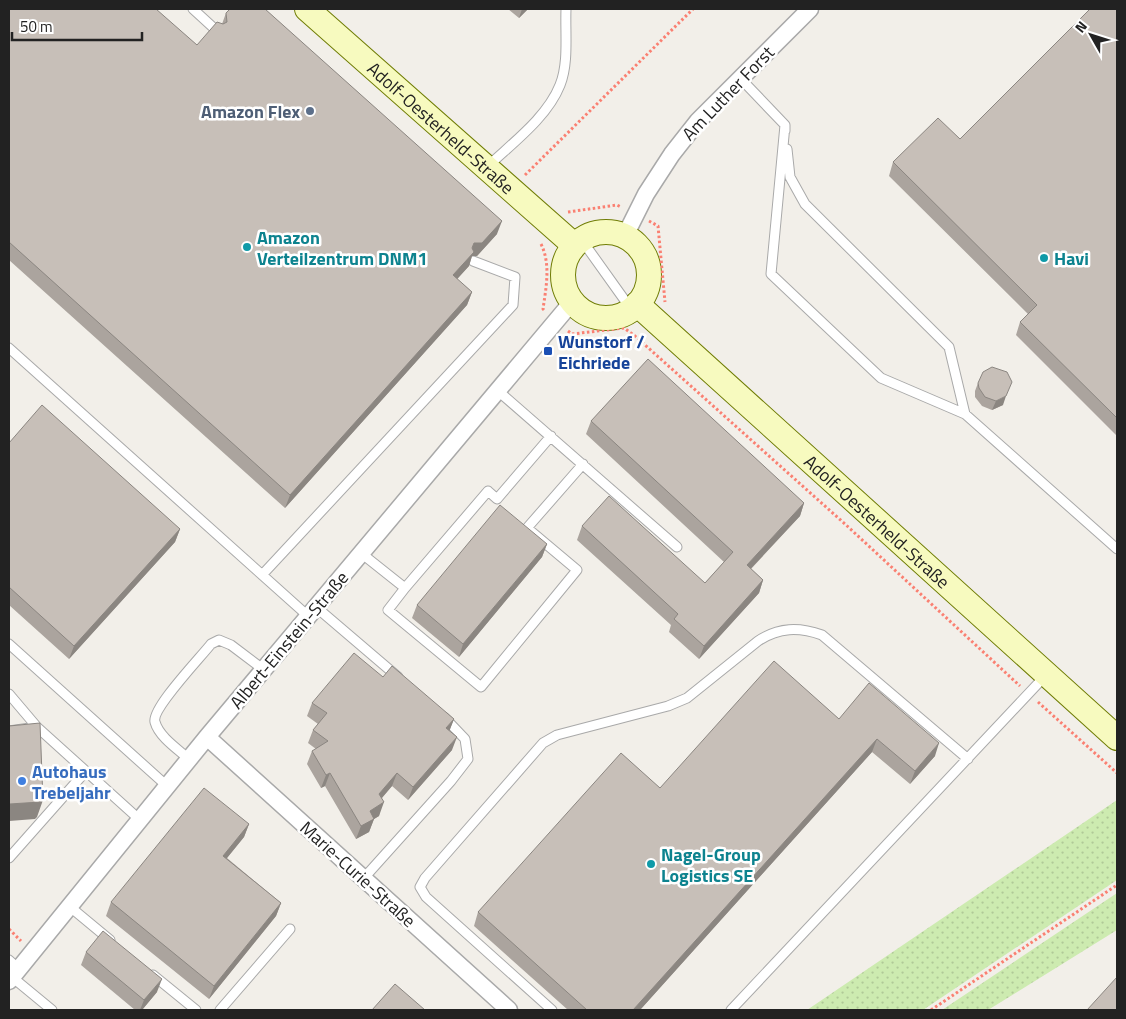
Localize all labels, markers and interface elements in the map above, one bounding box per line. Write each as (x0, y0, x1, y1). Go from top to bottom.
scale bar (12, 10, 142, 42)
north arrow (1066, 10, 1116, 60)
text: 50 m (20, 15, 53, 38)
text: N (1069, 16, 1092, 37)
street label: Am Luther Forst (676, 39, 781, 146)
street label: Adolf-Oesterheld-Straße (362, 55, 521, 200)
place label: Amazon Flex (201, 98, 300, 125)
marker: Amazon Flex (304, 105, 316, 117)
place label: Amazon Verteilzentrum DNM1 (257, 224, 428, 272)
marker: Amazon Verteilzentrum DNM1 (241, 241, 253, 253)
place label: Havi (1054, 245, 1089, 272)
marker: Havi (1038, 252, 1050, 264)
place label: Wunstorf / Eichriede (558, 328, 645, 376)
marker: Wunstorf / Eichriede (542, 345, 554, 357)
street label: Adolf-Oesterheld-Straße (798, 448, 956, 595)
street label: Albert-Einstein-Straße (223, 565, 355, 715)
place label: Autohaus Trebeljahr (32, 758, 111, 806)
marker: Autohaus Trebeljahr (16, 775, 28, 787)
street label: Marie-Curie-Straße (294, 815, 422, 933)
place label: Nagel-Group Logistics SE (661, 841, 761, 889)
marker: Nagel-Group Logistics SE (645, 858, 657, 870)

